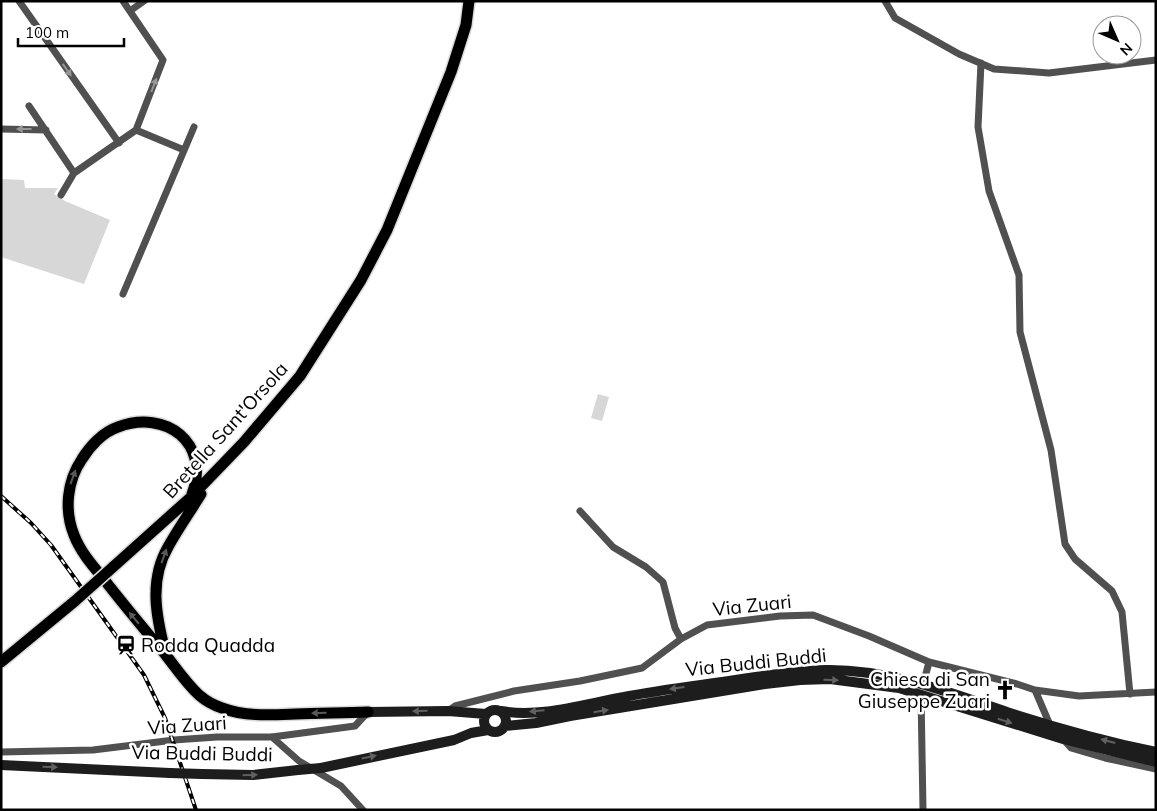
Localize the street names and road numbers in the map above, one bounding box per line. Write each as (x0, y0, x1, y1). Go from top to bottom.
street label: Bretella Sant'Orsola (157, 357, 293, 503)
street label: Via Zuari (711, 589, 793, 621)
street label: Via Buddi Buddi (684, 643, 828, 681)
street label: Via Zuari (147, 710, 227, 740)
street label: Via Buddi Buddi (131, 740, 273, 766)

